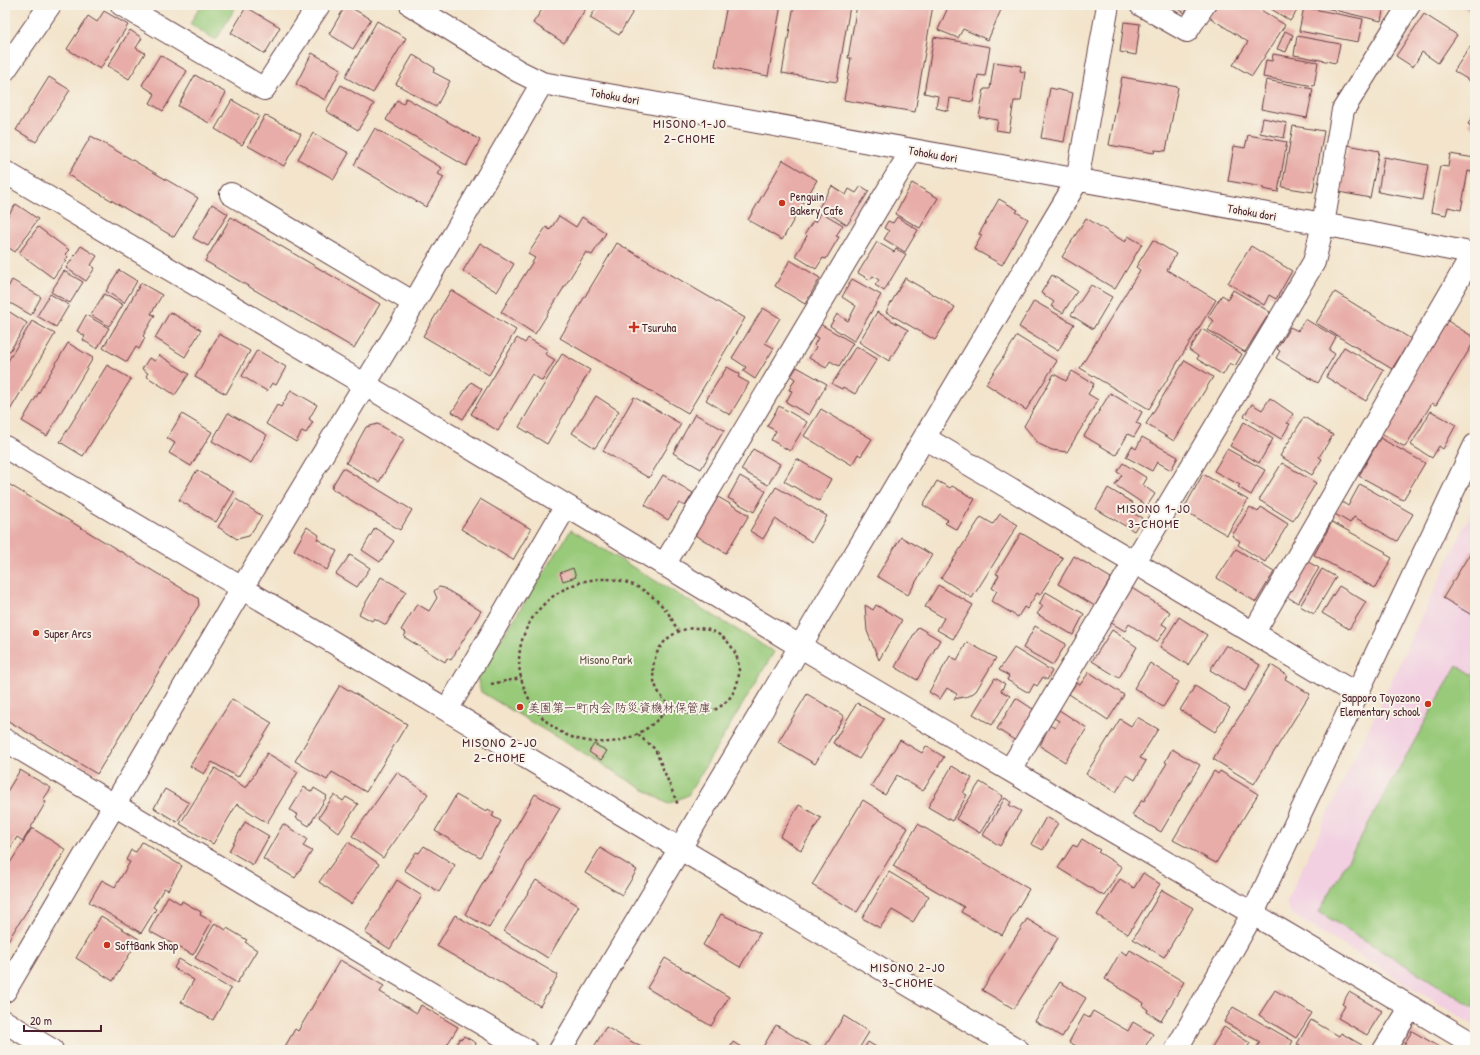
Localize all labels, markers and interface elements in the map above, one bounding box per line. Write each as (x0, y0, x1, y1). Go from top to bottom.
street label: Tohoku dori (589, 83, 641, 109)
district label: MISONO 1-JO 2-CHOME (653, 114, 727, 147)
street label: Tohoku dori (907, 141, 959, 167)
place label: Penguin Bakery Cafe (790, 188, 844, 219)
marker: Penguin Bakery Cafe (777, 198, 787, 208)
street label: Tohoku dori (1226, 199, 1278, 225)
place label: Tsuruha (642, 319, 676, 336)
marker: Tsuruha (629, 322, 639, 332)
district label: MISONO 1-JO 3-CHOME (1117, 499, 1191, 532)
place label: Super Arcs (44, 625, 92, 642)
marker: Super Arcs (31, 628, 41, 638)
park label: Misono Park (580, 651, 632, 668)
place label: Sapporo Toyozono Elementary school (1340, 689, 1421, 720)
place label: 美園第一町内会 防災資機材保管庫 (528, 699, 711, 716)
marker: Sapporo Toyozono Elementary school (1423, 699, 1433, 709)
marker: 美園第一町内会 防災資機材保管庫 (515, 702, 525, 712)
district label: MISONO 2-JO 2-CHOME (462, 733, 538, 766)
place label: SoftBank Shop (115, 937, 178, 954)
marker: SoftBank Shop (102, 940, 112, 950)
district label: MISONO 2-JO 3-CHOME (870, 958, 946, 991)
scale bar (24, 1007, 101, 1033)
text: 20 m (30, 1012, 52, 1029)

